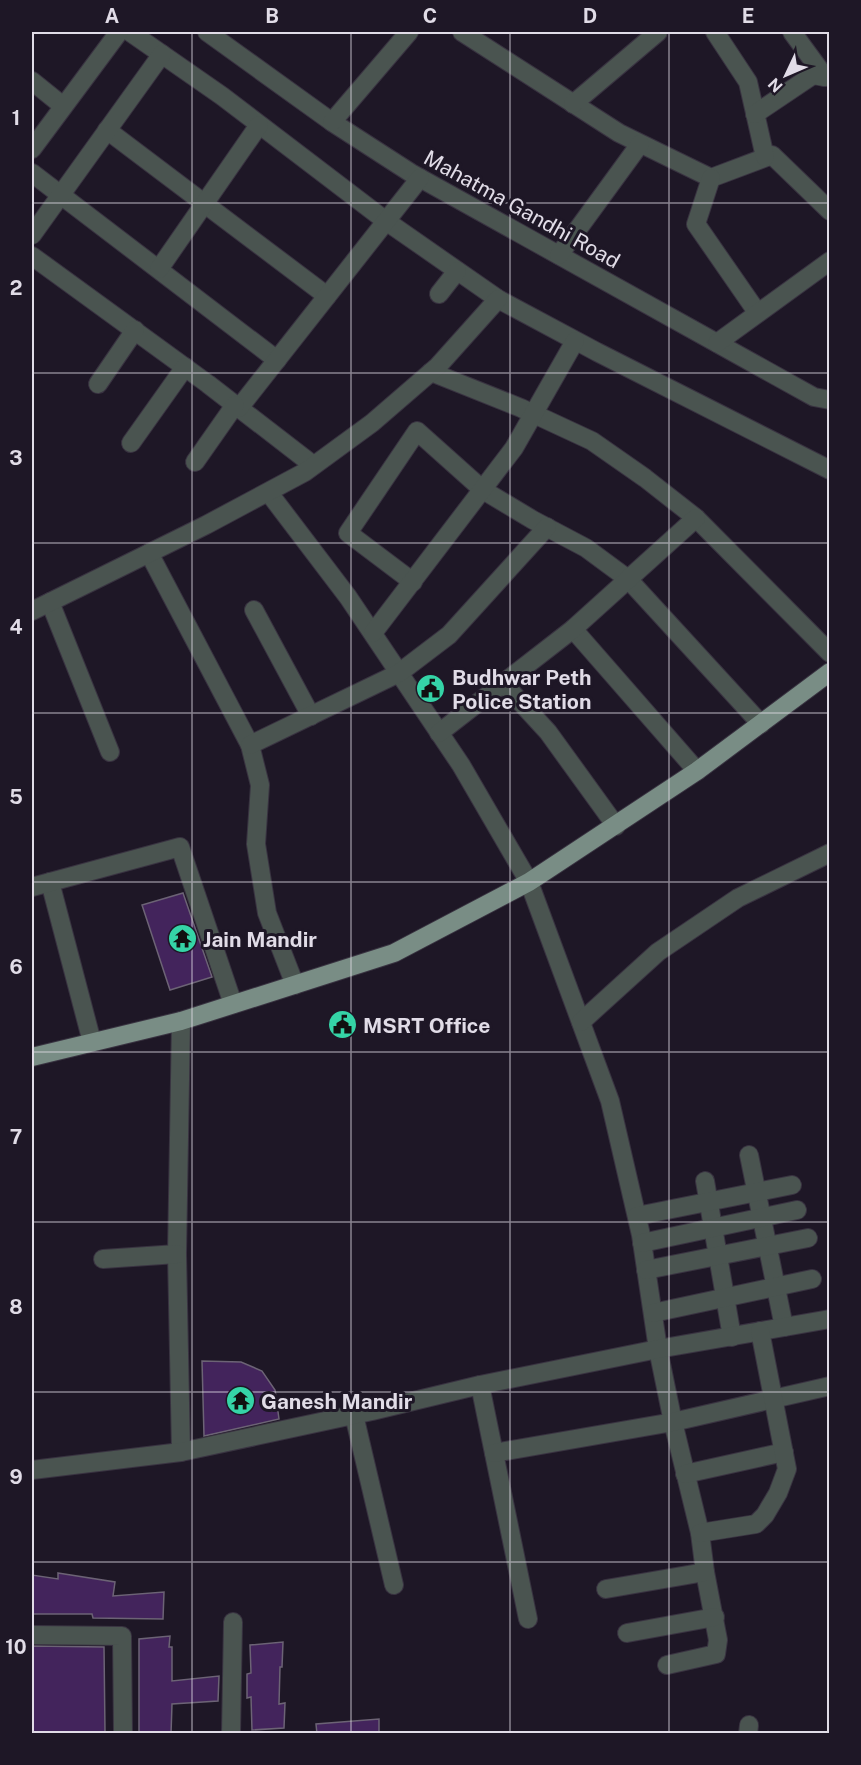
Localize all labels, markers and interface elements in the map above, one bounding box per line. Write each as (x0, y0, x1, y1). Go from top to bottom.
text: A (105, 4, 119, 28)
text: B (265, 4, 279, 28)
text: C (423, 4, 437, 28)
text: D (583, 4, 597, 28)
text: E (742, 4, 754, 28)
north arrow (756, 45, 816, 105)
text: N (764, 74, 787, 96)
text: 1 (12, 106, 20, 130)
street label: Mahatma Gandhi Road (420, 145, 624, 273)
text: 2 (10, 276, 22, 300)
text: 3 (9, 446, 23, 470)
text: 4 (9, 615, 23, 639)
place label: Budhwar Peth Police Station (452, 665, 592, 714)
public building icon: Budhwar Peth Police Station (415, 673, 447, 705)
text: 5 (9, 785, 23, 809)
temple icon: Jain Mandir (166, 923, 198, 955)
place label: Jain Mandir (203, 927, 317, 952)
text: 6 (9, 955, 23, 979)
public building icon: MSRT Office (326, 1009, 358, 1041)
place label: MSRT Office (363, 1013, 490, 1038)
text: 7 (10, 1125, 22, 1149)
text: 8 (9, 1295, 23, 1319)
temple icon: Ganesh Mandir (224, 1385, 256, 1417)
place label: Ganesh Mandir (261, 1389, 413, 1414)
text: 9 (9, 1465, 23, 1489)
text: 10 (5, 1635, 27, 1659)

